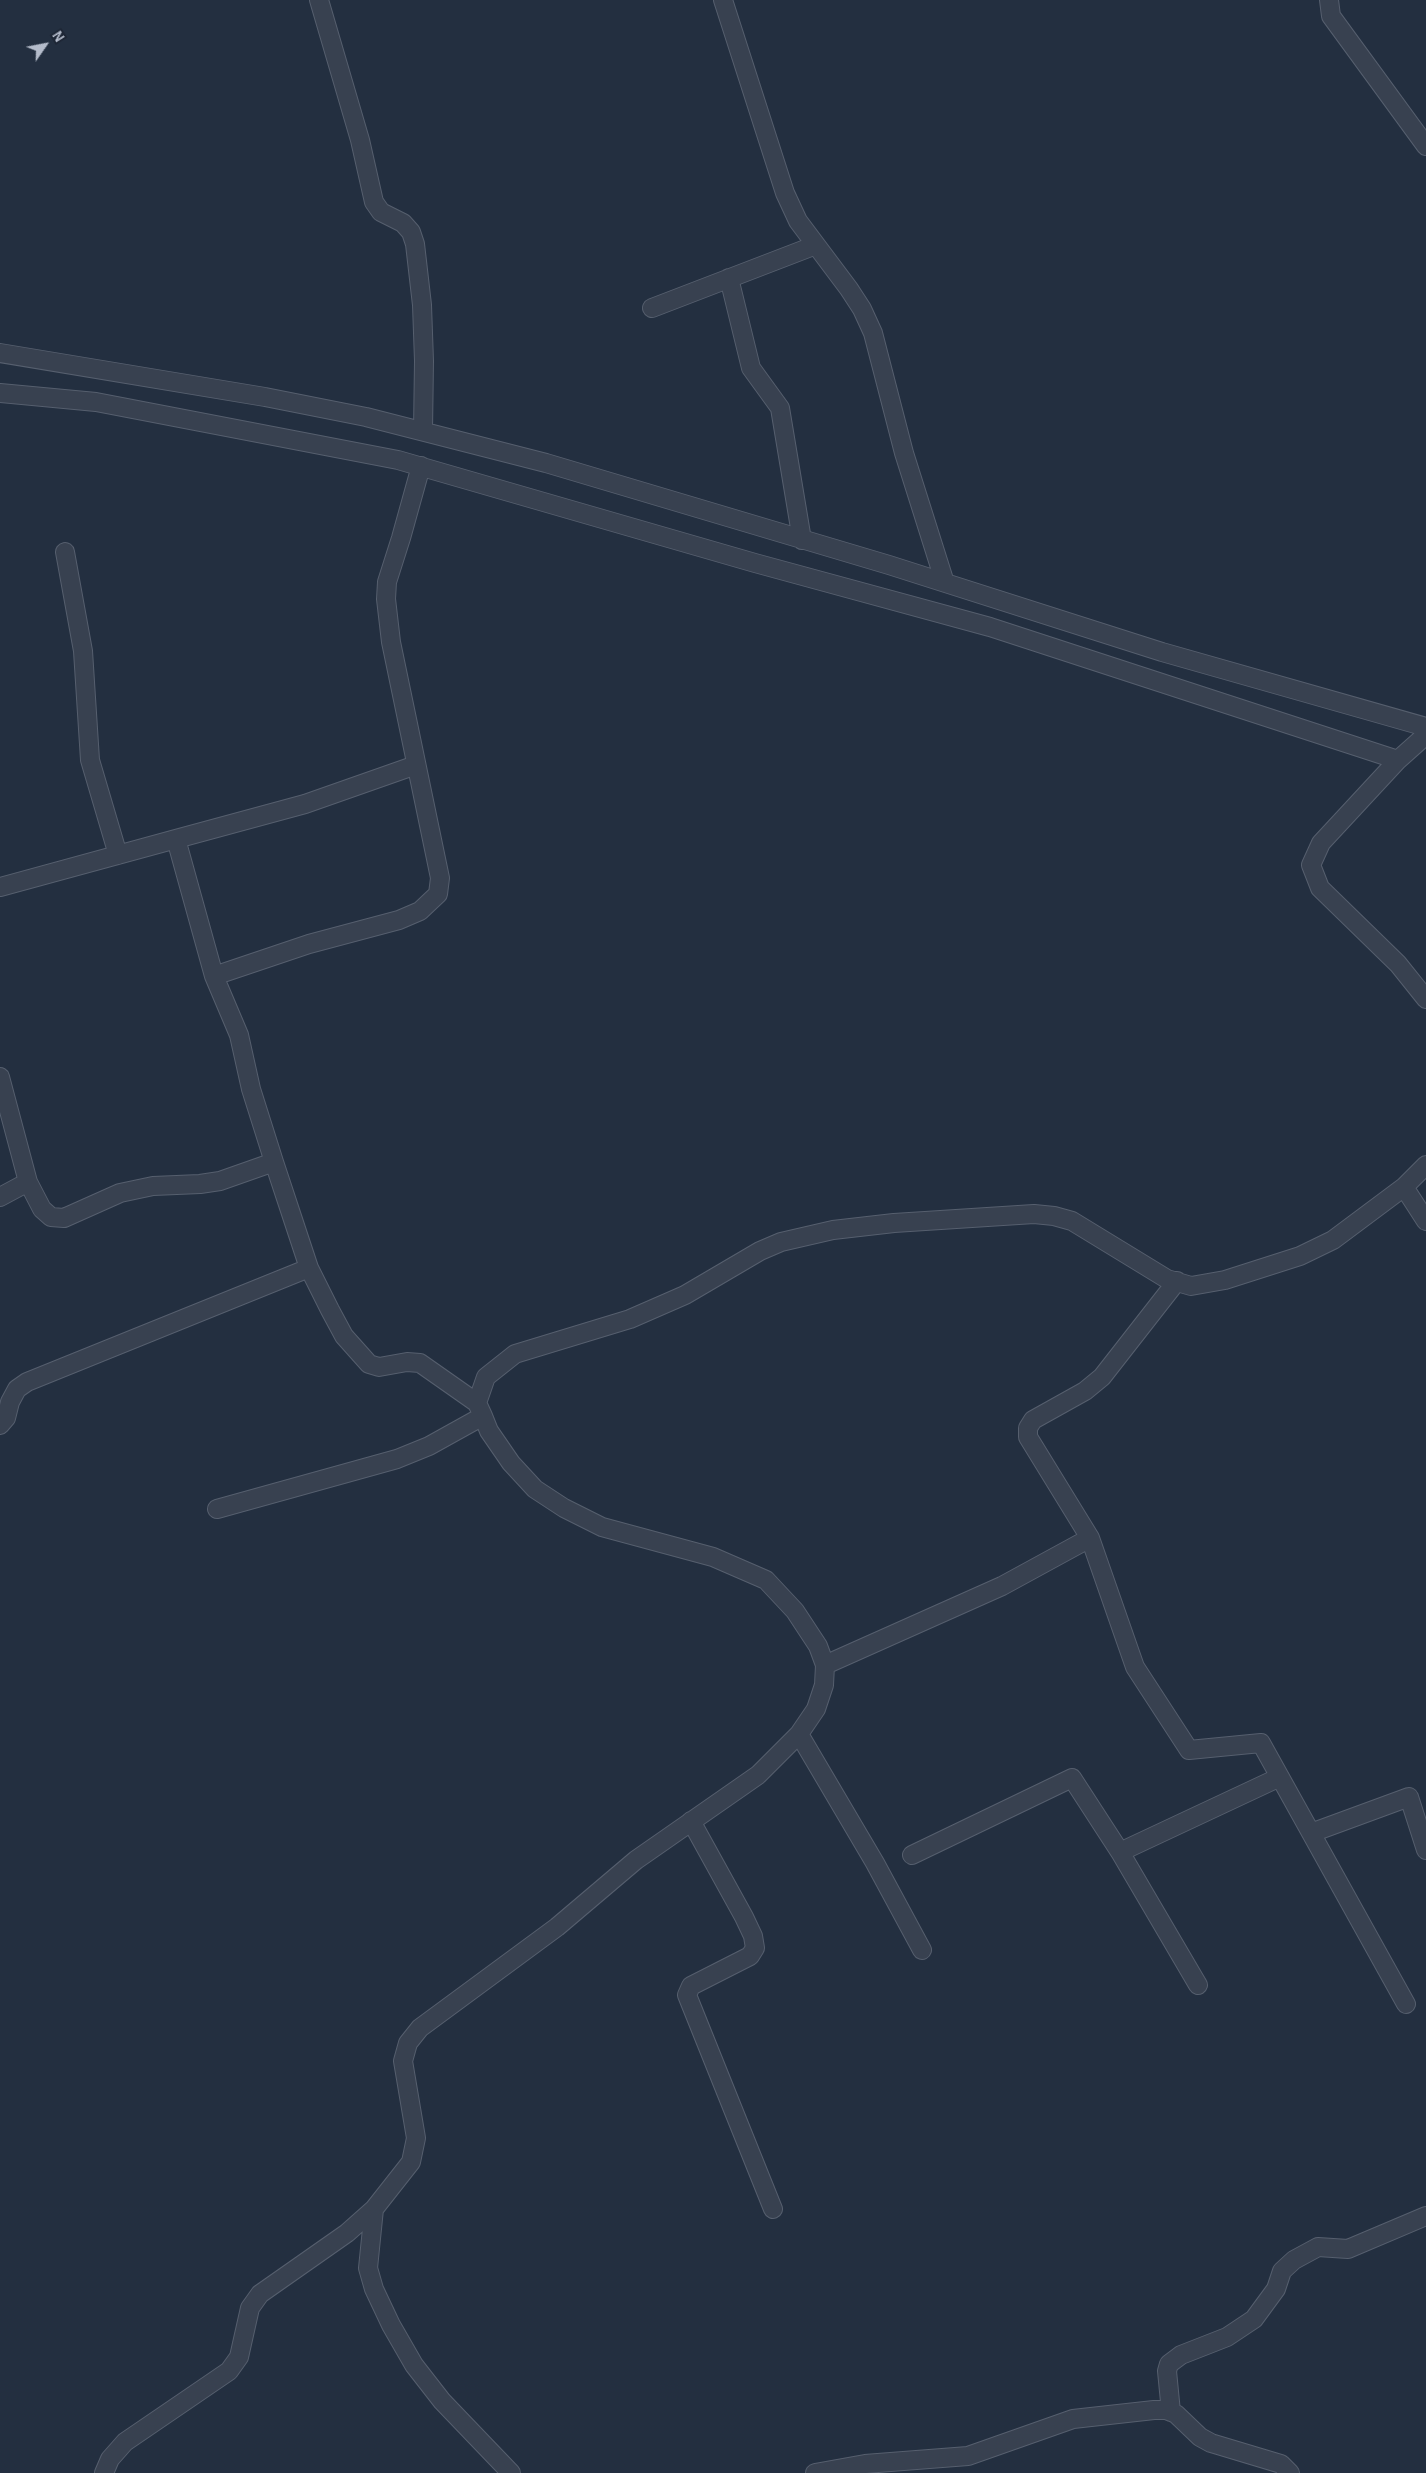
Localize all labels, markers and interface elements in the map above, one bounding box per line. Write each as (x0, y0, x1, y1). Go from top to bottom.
north arrow (20, 20, 70, 70)
text: N (49, 29, 66, 45)

